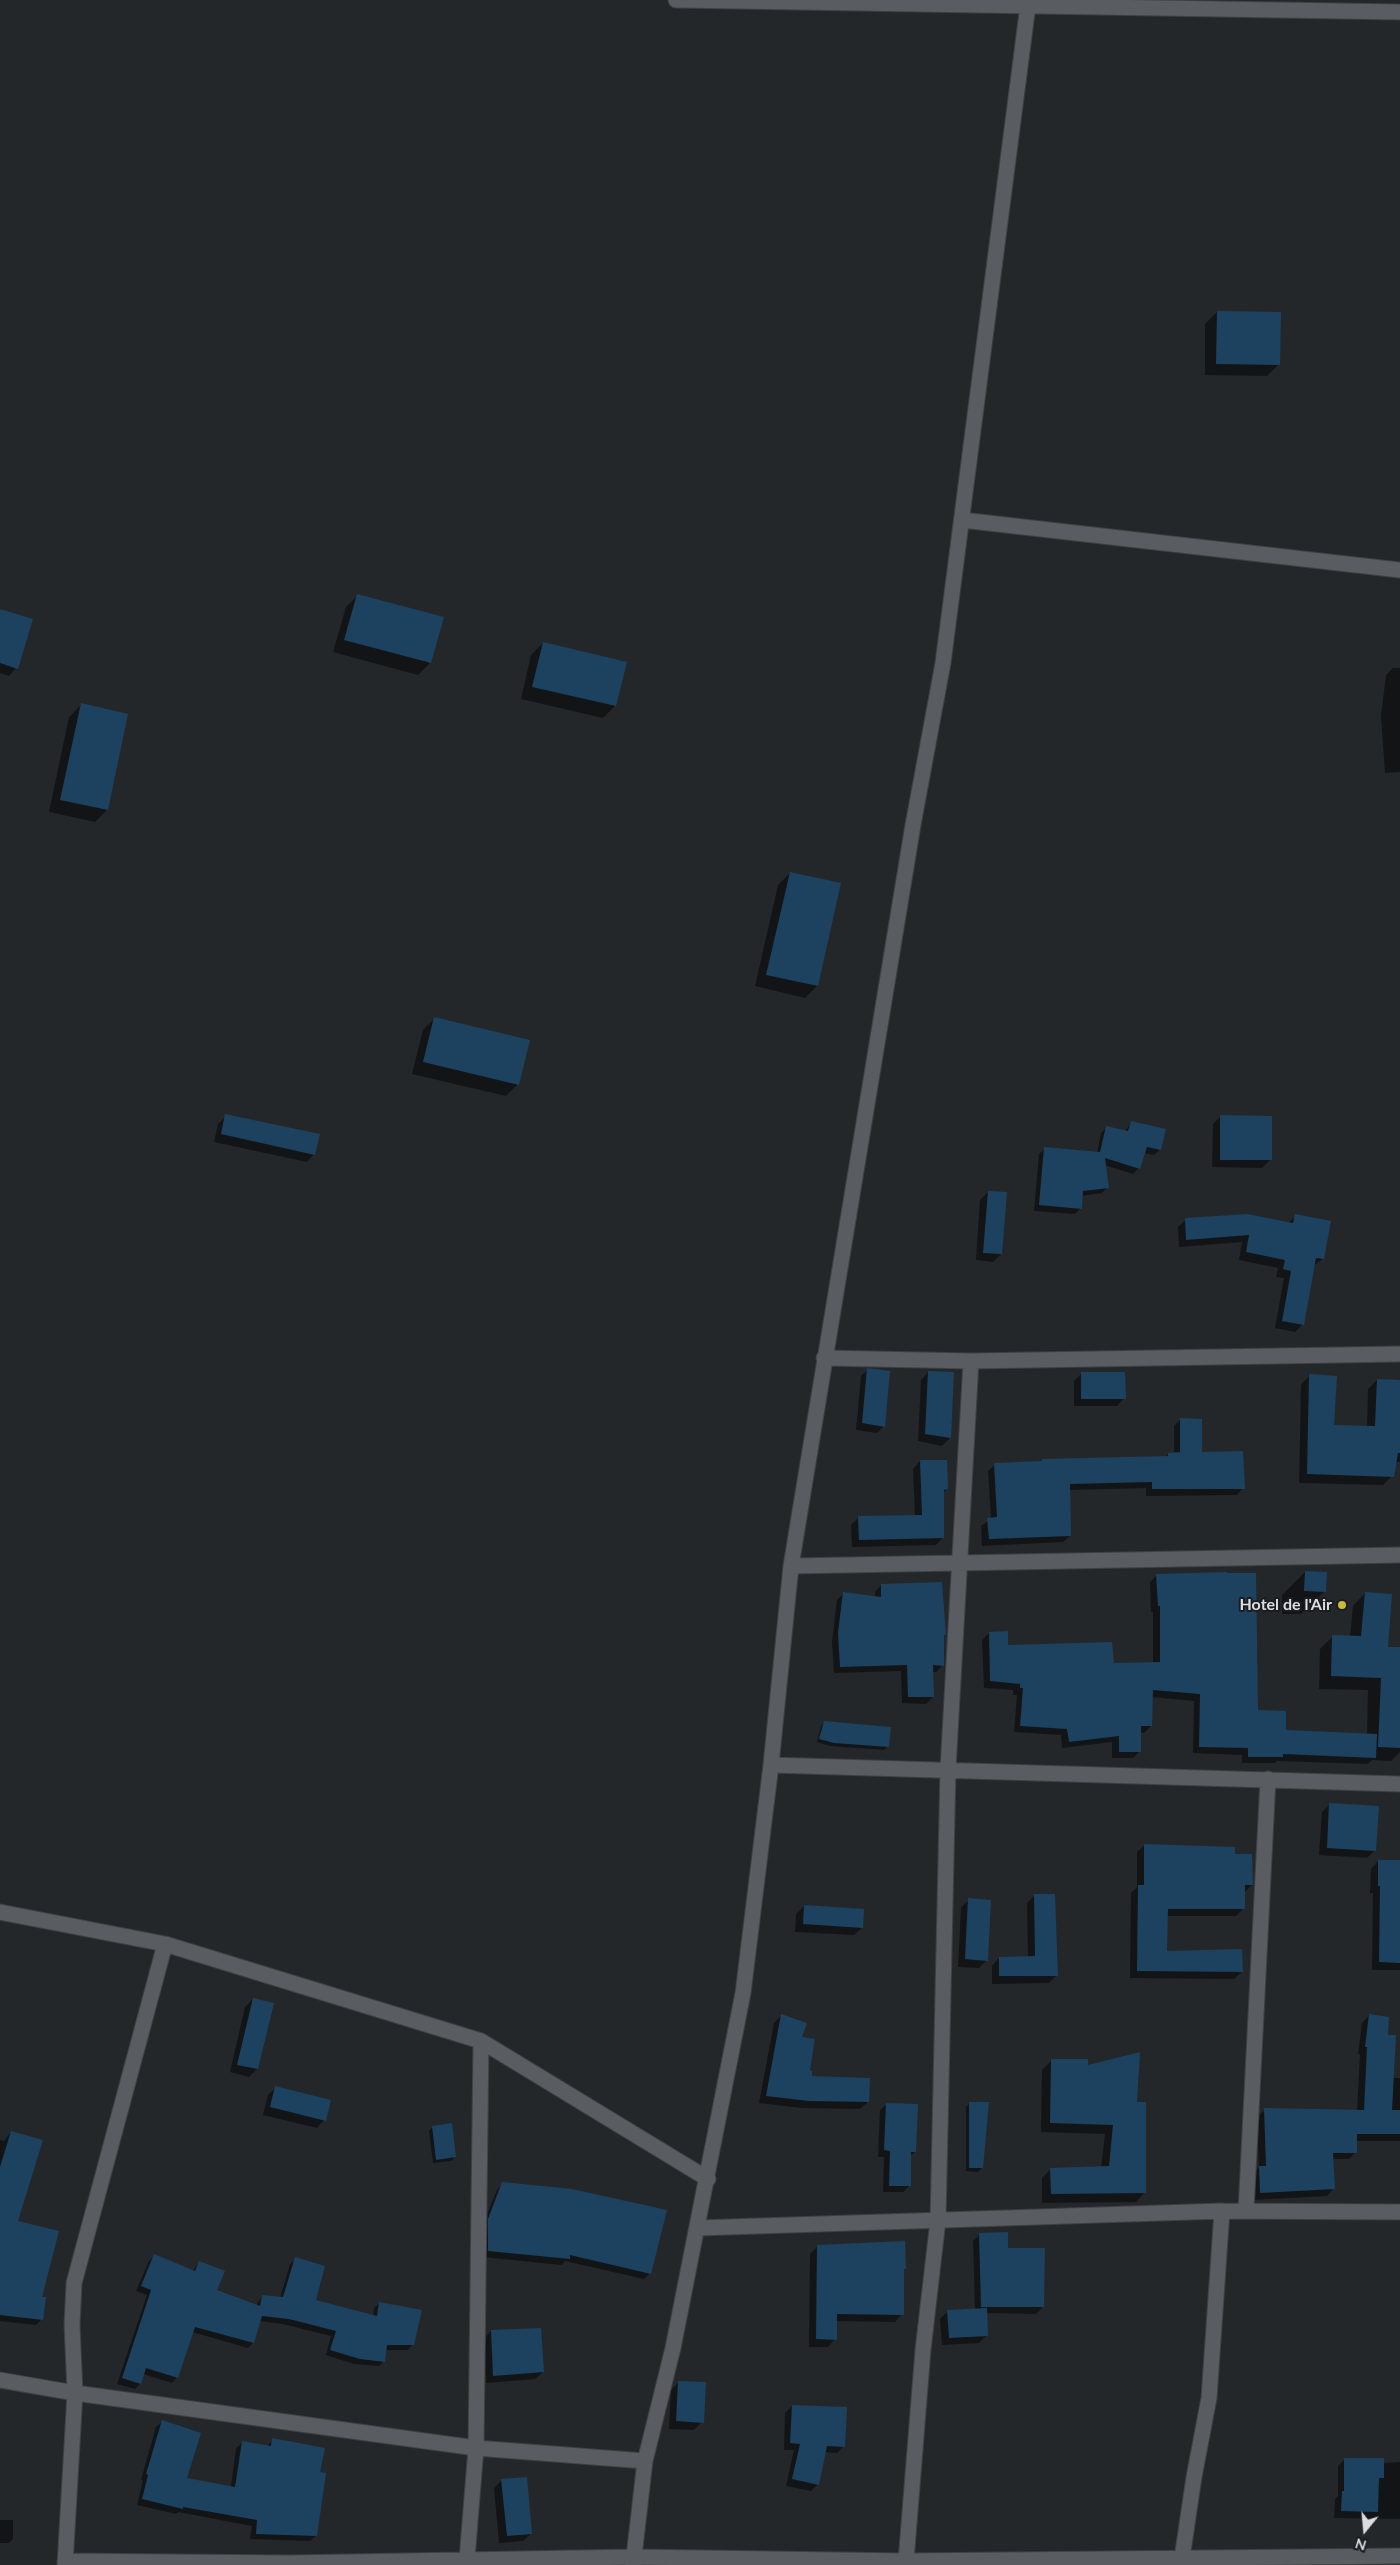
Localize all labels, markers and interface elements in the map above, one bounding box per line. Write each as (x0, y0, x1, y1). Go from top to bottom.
place label: Hotel de l'Air (1240, 1595, 1332, 1615)
marker: Hotel de l'Air (1336, 1599, 1348, 1611)
north arrow (1340, 2505, 1390, 2555)
text: N (1353, 2535, 1368, 2555)

